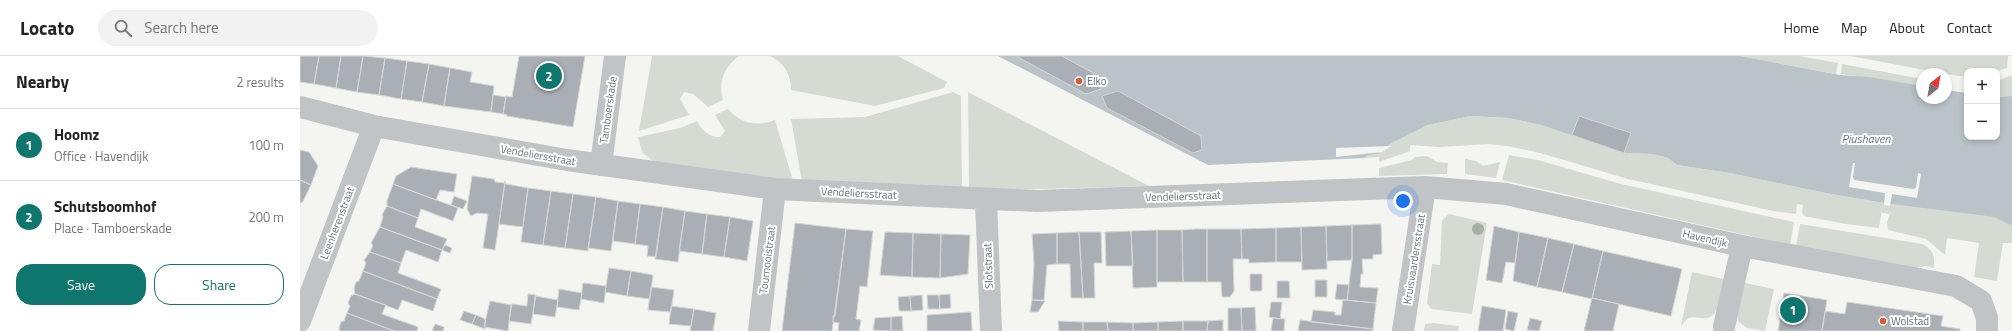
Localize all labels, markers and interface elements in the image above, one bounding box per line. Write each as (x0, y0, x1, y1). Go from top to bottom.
search box (98, 10, 378, 46)
text: Locato (20, 13, 74, 42)
text: Search here (144, 16, 219, 39)
icon: search (112, 17, 134, 39)
text: Home (1784, 17, 1819, 38)
text: Map (1841, 17, 1867, 38)
text: About (1889, 17, 1925, 38)
text: Contact (1947, 17, 1992, 38)
pin: 2 (536, 61, 562, 91)
north arrow (1916, 68, 1952, 104)
map controls (1964, 68, 2000, 140)
button: + (1964, 68, 2000, 104)
text: Nearby (16, 69, 69, 95)
text: 2 results (236, 72, 284, 92)
place label: Elko (1087, 73, 1107, 89)
street label: Tamboerskade (595, 75, 621, 145)
marker: Elko (1074, 76, 1084, 86)
button: − (1964, 104, 2000, 140)
text: Hoomz (54, 123, 99, 146)
water label: Piushaven (1842, 129, 1891, 148)
text: 1 (25, 135, 33, 155)
text: 100 m (248, 135, 284, 155)
street label: Vendeliersstraat (499, 141, 577, 169)
text: Office · Havendijk (54, 146, 148, 166)
street label: Vendeliersstraat (821, 183, 897, 203)
street label: Leenherenstraat (316, 184, 358, 262)
street label: Vendeliersstraat (1145, 187, 1221, 205)
your location (1393, 191, 1413, 211)
text: Schutsboomhof (54, 195, 156, 218)
text: 2 (25, 207, 33, 227)
text: 200 m (248, 207, 284, 227)
street label: Kruisvaardersstraat (1399, 213, 1429, 305)
text: Place · Tamboerskade (54, 218, 172, 238)
street label: Tournooistraat (755, 225, 779, 295)
street label: Havendijk (1681, 225, 1730, 251)
street label: Slotstraat (979, 243, 997, 289)
button: Save (16, 264, 146, 305)
button: Share (154, 264, 284, 305)
pin: 1 (1780, 295, 1806, 325)
place label: Wolstad (1891, 313, 1929, 329)
marker: Wolstad (1878, 316, 1888, 326)

